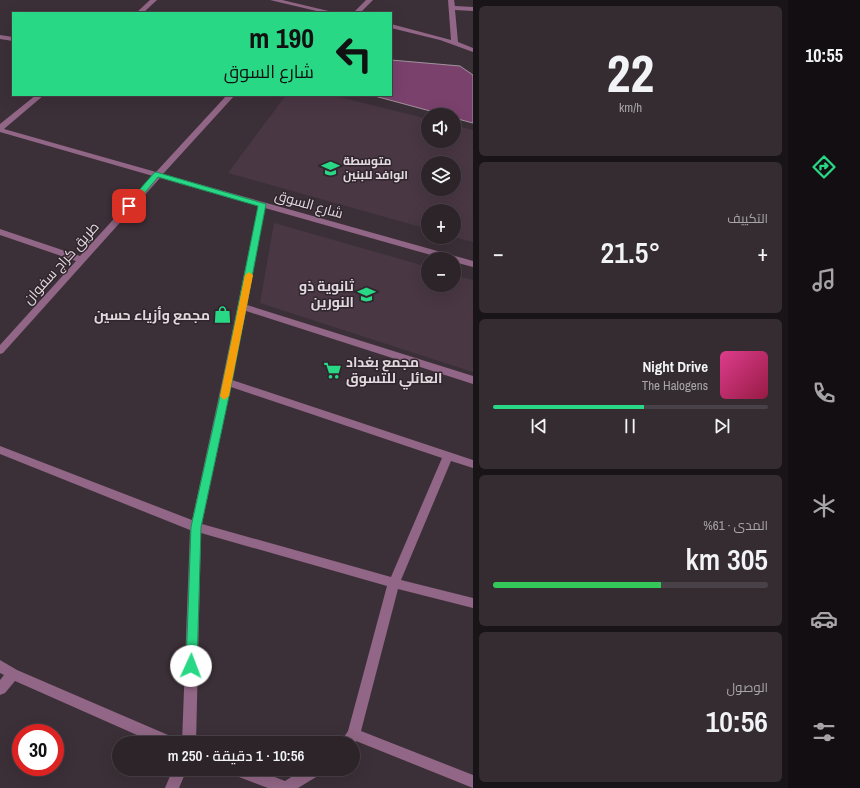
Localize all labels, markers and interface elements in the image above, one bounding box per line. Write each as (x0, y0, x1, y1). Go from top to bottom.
text: 190 m (249, 19, 314, 57)
icon: left (328, 28, 380, 80)
text: 22 (607, 38, 654, 108)
text: 10:55 (805, 43, 843, 68)
text: شارع السوق (224, 59, 314, 84)
text: km/h (619, 99, 642, 116)
map controls (421, 108, 461, 292)
button: sound (421, 108, 461, 148)
place label: متوسطة الوافد للبنين (343, 153, 408, 183)
icon: directions (810, 153, 838, 181)
button: layers (421, 156, 461, 196)
school or university icon: متوسطة الوافد للبنين (320, 158, 340, 178)
street label: شارع السوق (273, 186, 345, 222)
pin (112, 189, 146, 223)
icon: arrive (118, 195, 140, 217)
button: + (421, 204, 461, 244)
text: التكييف (727, 210, 768, 227)
street label: طريق كراج سفوان (19, 218, 103, 308)
text: 21.5° (601, 232, 660, 272)
text: − (493, 238, 504, 268)
text: + (757, 238, 768, 268)
button: − (421, 252, 461, 292)
icon: music (810, 266, 838, 294)
place label: ثانوية ذو النورين (299, 277, 355, 311)
school or university icon: ثانوية ذو النورين (357, 284, 377, 304)
shop icon: مجمع وأزياء حسين (213, 305, 233, 325)
place label: مجمع وأزياء حسين (94, 306, 210, 325)
place label: مجمع بغداد العائلي للتسوق (346, 353, 442, 390)
text: Night Drive (642, 356, 708, 377)
supermarket icon: مجمع بغداد العائلي للتسوق (323, 360, 343, 380)
text: The Halogens (642, 377, 708, 394)
icon: phone (810, 379, 838, 407)
icon: previous (528, 415, 550, 437)
icon: pause (619, 415, 641, 437)
icon: next (711, 415, 733, 437)
icon: climate (810, 492, 838, 520)
text: المدى · 61% (703, 517, 768, 534)
text: 305 km (686, 539, 768, 579)
icon: car (810, 605, 838, 633)
position arrow (170, 645, 212, 687)
text: الوصول (727, 679, 768, 696)
text: 10:56 (706, 701, 768, 741)
icon: filters (810, 718, 838, 746)
speed limit sign: 30 (12, 724, 64, 776)
text: 10:56 · 1 دقيقة · 250 m (168, 745, 304, 766)

